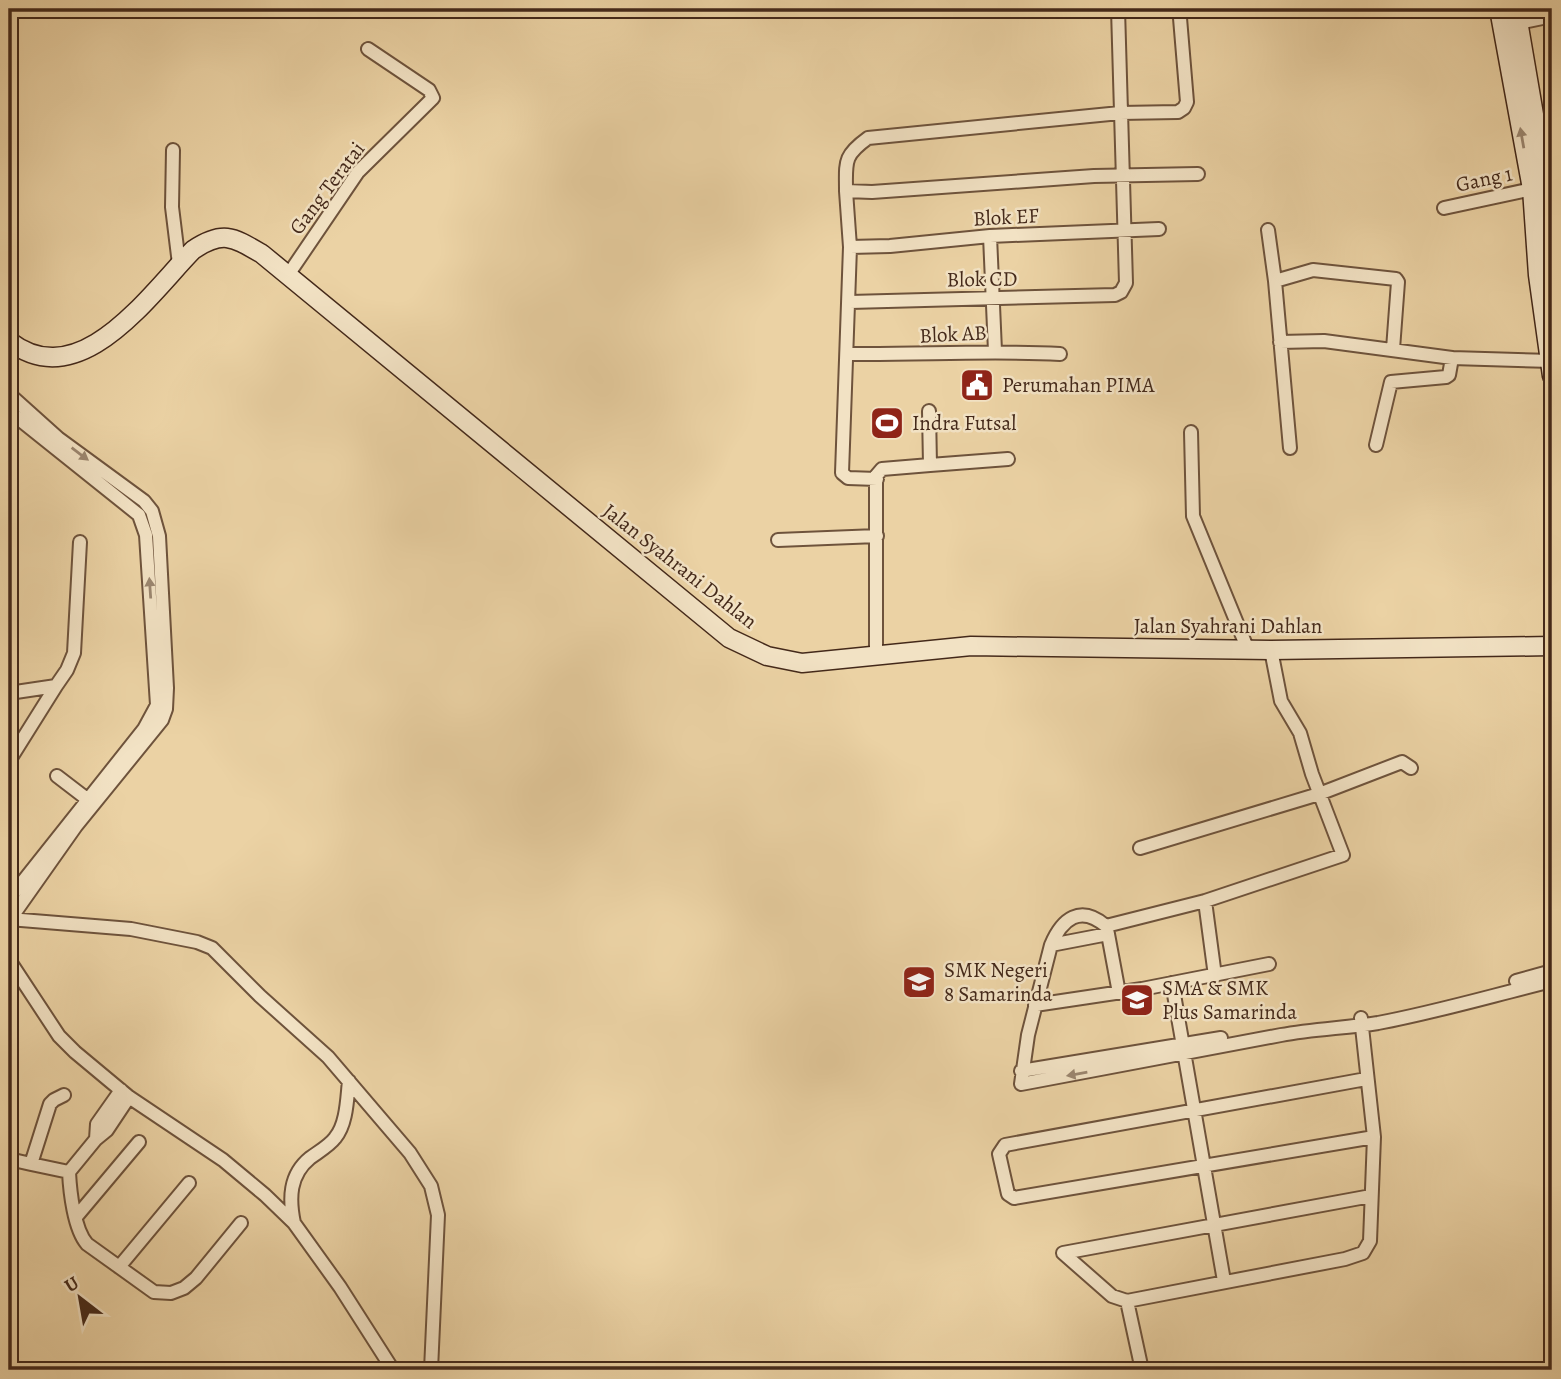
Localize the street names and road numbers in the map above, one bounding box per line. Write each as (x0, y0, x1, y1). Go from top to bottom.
street label: Gang Teratai (283, 136, 371, 240)
street label: Gang 1 (1453, 159, 1515, 199)
street label: Blok EF (972, 201, 1040, 233)
street label: Blok CD (946, 264, 1018, 294)
street label: Blok AB (919, 318, 987, 350)
street label: Jalan Syahrani Dahlan (597, 497, 763, 635)
street label: Jalan Syahrani Dahlan (1134, 612, 1322, 640)

